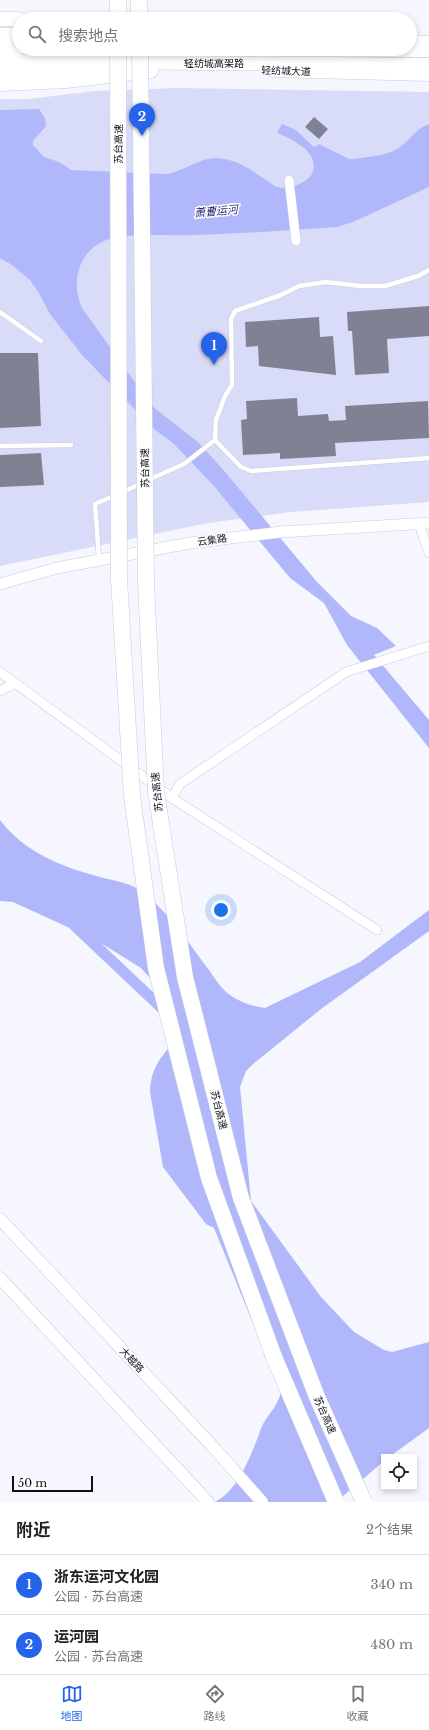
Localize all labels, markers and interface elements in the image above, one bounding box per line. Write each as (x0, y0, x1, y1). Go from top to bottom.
search box (12, 12, 417, 56)
icon: search (26, 23, 48, 45)
text: 搜索地点 (58, 26, 118, 45)
street label: 轻纺城高架路 (184, 57, 244, 70)
street label: 轻纺城大道 (261, 64, 311, 78)
pin: 2 (129, 103, 155, 136)
street label: 苏台高速 (112, 124, 125, 164)
water label: 萧曹运河 (193, 202, 241, 220)
pin: 1 (201, 332, 227, 365)
street label: 苏台高速 (138, 448, 152, 488)
street label: 云集路 (196, 531, 228, 549)
street label: 苏台高速 (148, 771, 166, 813)
your location (211, 900, 231, 920)
street label: 苏台高速 (208, 1089, 230, 1131)
street label: 大越路 (117, 1345, 147, 1375)
street label: 苏台高速 (311, 1394, 339, 1436)
map controls (381, 1454, 417, 1490)
button: locate (381, 1454, 417, 1490)
scale bar (12, 1474, 93, 1493)
text: 50 m (18, 1476, 47, 1490)
text: 附近 (16, 1520, 50, 1541)
text: 2个结果 (366, 1521, 413, 1538)
text: 浙东运河文化园 (54, 1567, 159, 1586)
text: 1 (26, 1576, 32, 1593)
text: 340 m (370, 1576, 413, 1593)
text: 公园 · 苏台高速 (54, 1588, 143, 1605)
text: 运河园 (54, 1627, 99, 1646)
text: 2 (25, 1636, 33, 1653)
text: 480 m (371, 1636, 413, 1653)
text: 公园 · 苏台高速 (54, 1648, 143, 1665)
tab: 地图 (61, 1683, 83, 1723)
tab: 路线 (204, 1683, 226, 1723)
tab: 收藏 (347, 1683, 369, 1723)

